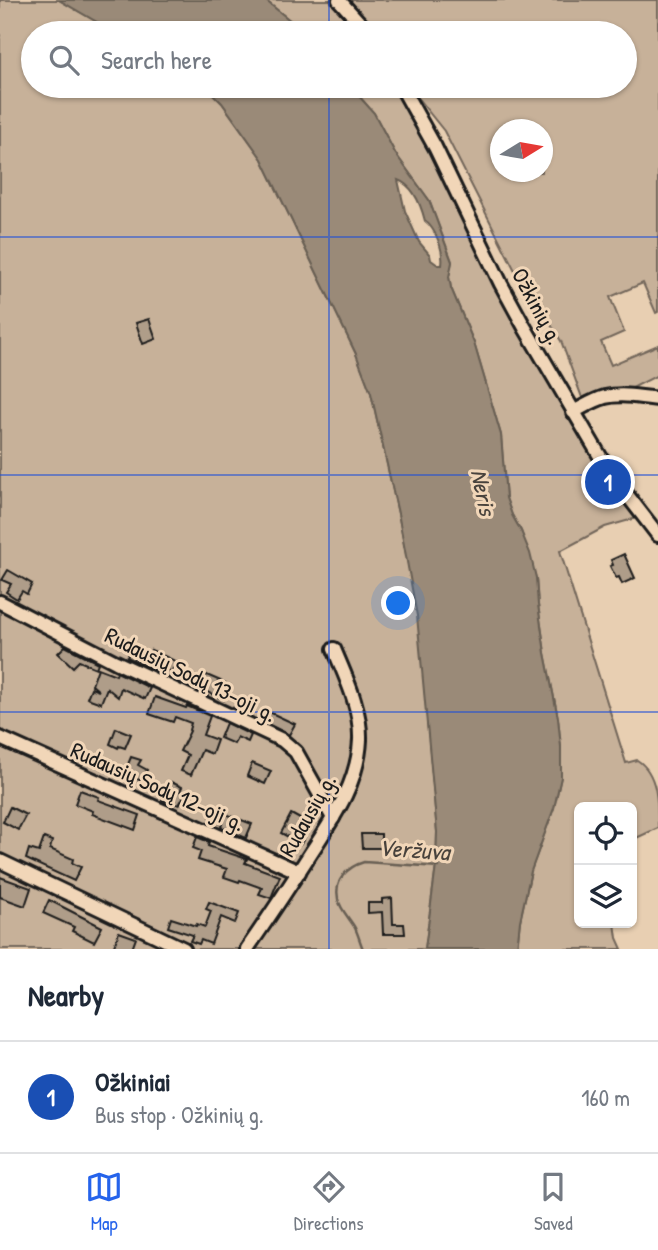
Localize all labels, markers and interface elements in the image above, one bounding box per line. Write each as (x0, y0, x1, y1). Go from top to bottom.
search box (21, 21, 637, 98)
icon: search (45, 41, 83, 79)
text: Search here (101, 42, 212, 77)
north arrow (490, 119, 553, 182)
street label: Ožkinių g. (505, 262, 571, 350)
pin: 1 (585, 456, 631, 508)
water label: Neris (464, 466, 505, 521)
your location (381, 586, 415, 620)
street label: Rudausių Sodų 13-oji g. (100, 619, 282, 729)
street label: Rudausių Sodų 12-oji g. (66, 734, 250, 838)
street label: Rudausių g. (271, 768, 343, 862)
map controls (574, 802, 637, 928)
button: locate (574, 802, 637, 865)
water label: Veržuva (377, 831, 453, 868)
button: layers (574, 865, 637, 928)
text: Nearby (28, 975, 104, 1015)
text: Ožkiniai (95, 1064, 171, 1099)
text: 1 (47, 1082, 55, 1113)
text: 160 m (581, 1082, 630, 1113)
text: Bus stop · Ožkinių g. (95, 1099, 264, 1130)
tab: Map (85, 1168, 123, 1236)
tab: Directions (294, 1168, 364, 1236)
tab: Saved (534, 1168, 573, 1236)

